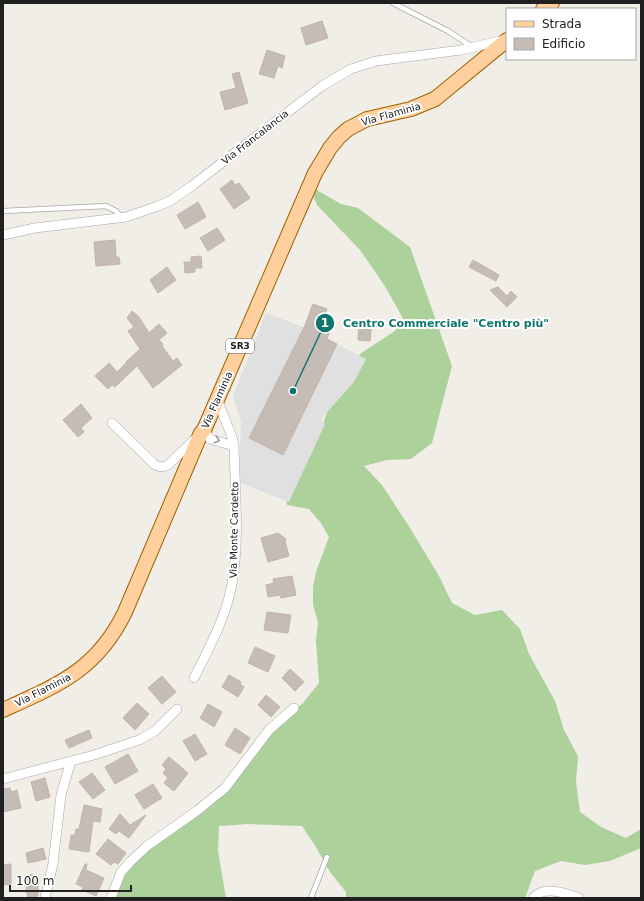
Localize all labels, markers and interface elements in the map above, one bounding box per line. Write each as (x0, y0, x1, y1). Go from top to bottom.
legend (506, 8, 636, 60)
text: Strada (542, 17, 582, 31)
text: Edificio (542, 37, 585, 51)
street label: Via Flaminia (360, 100, 422, 128)
street label: Via Francalancia (219, 108, 291, 166)
callout: Centro Commerciale "Centro più" (315, 311, 557, 334)
text: 1 (321, 316, 329, 330)
text: Centro Commerciale "Centro più" (343, 317, 549, 330)
road number: SR3 (226, 339, 254, 353)
street label: Via Flaminia (200, 370, 234, 430)
one-way arrow (214, 436, 221, 444)
street label: Via Monte Cardetto (228, 482, 240, 578)
street label: Via Flaminia (13, 671, 73, 709)
scale bar (10, 867, 131, 893)
text: 100 m (16, 874, 54, 888)

